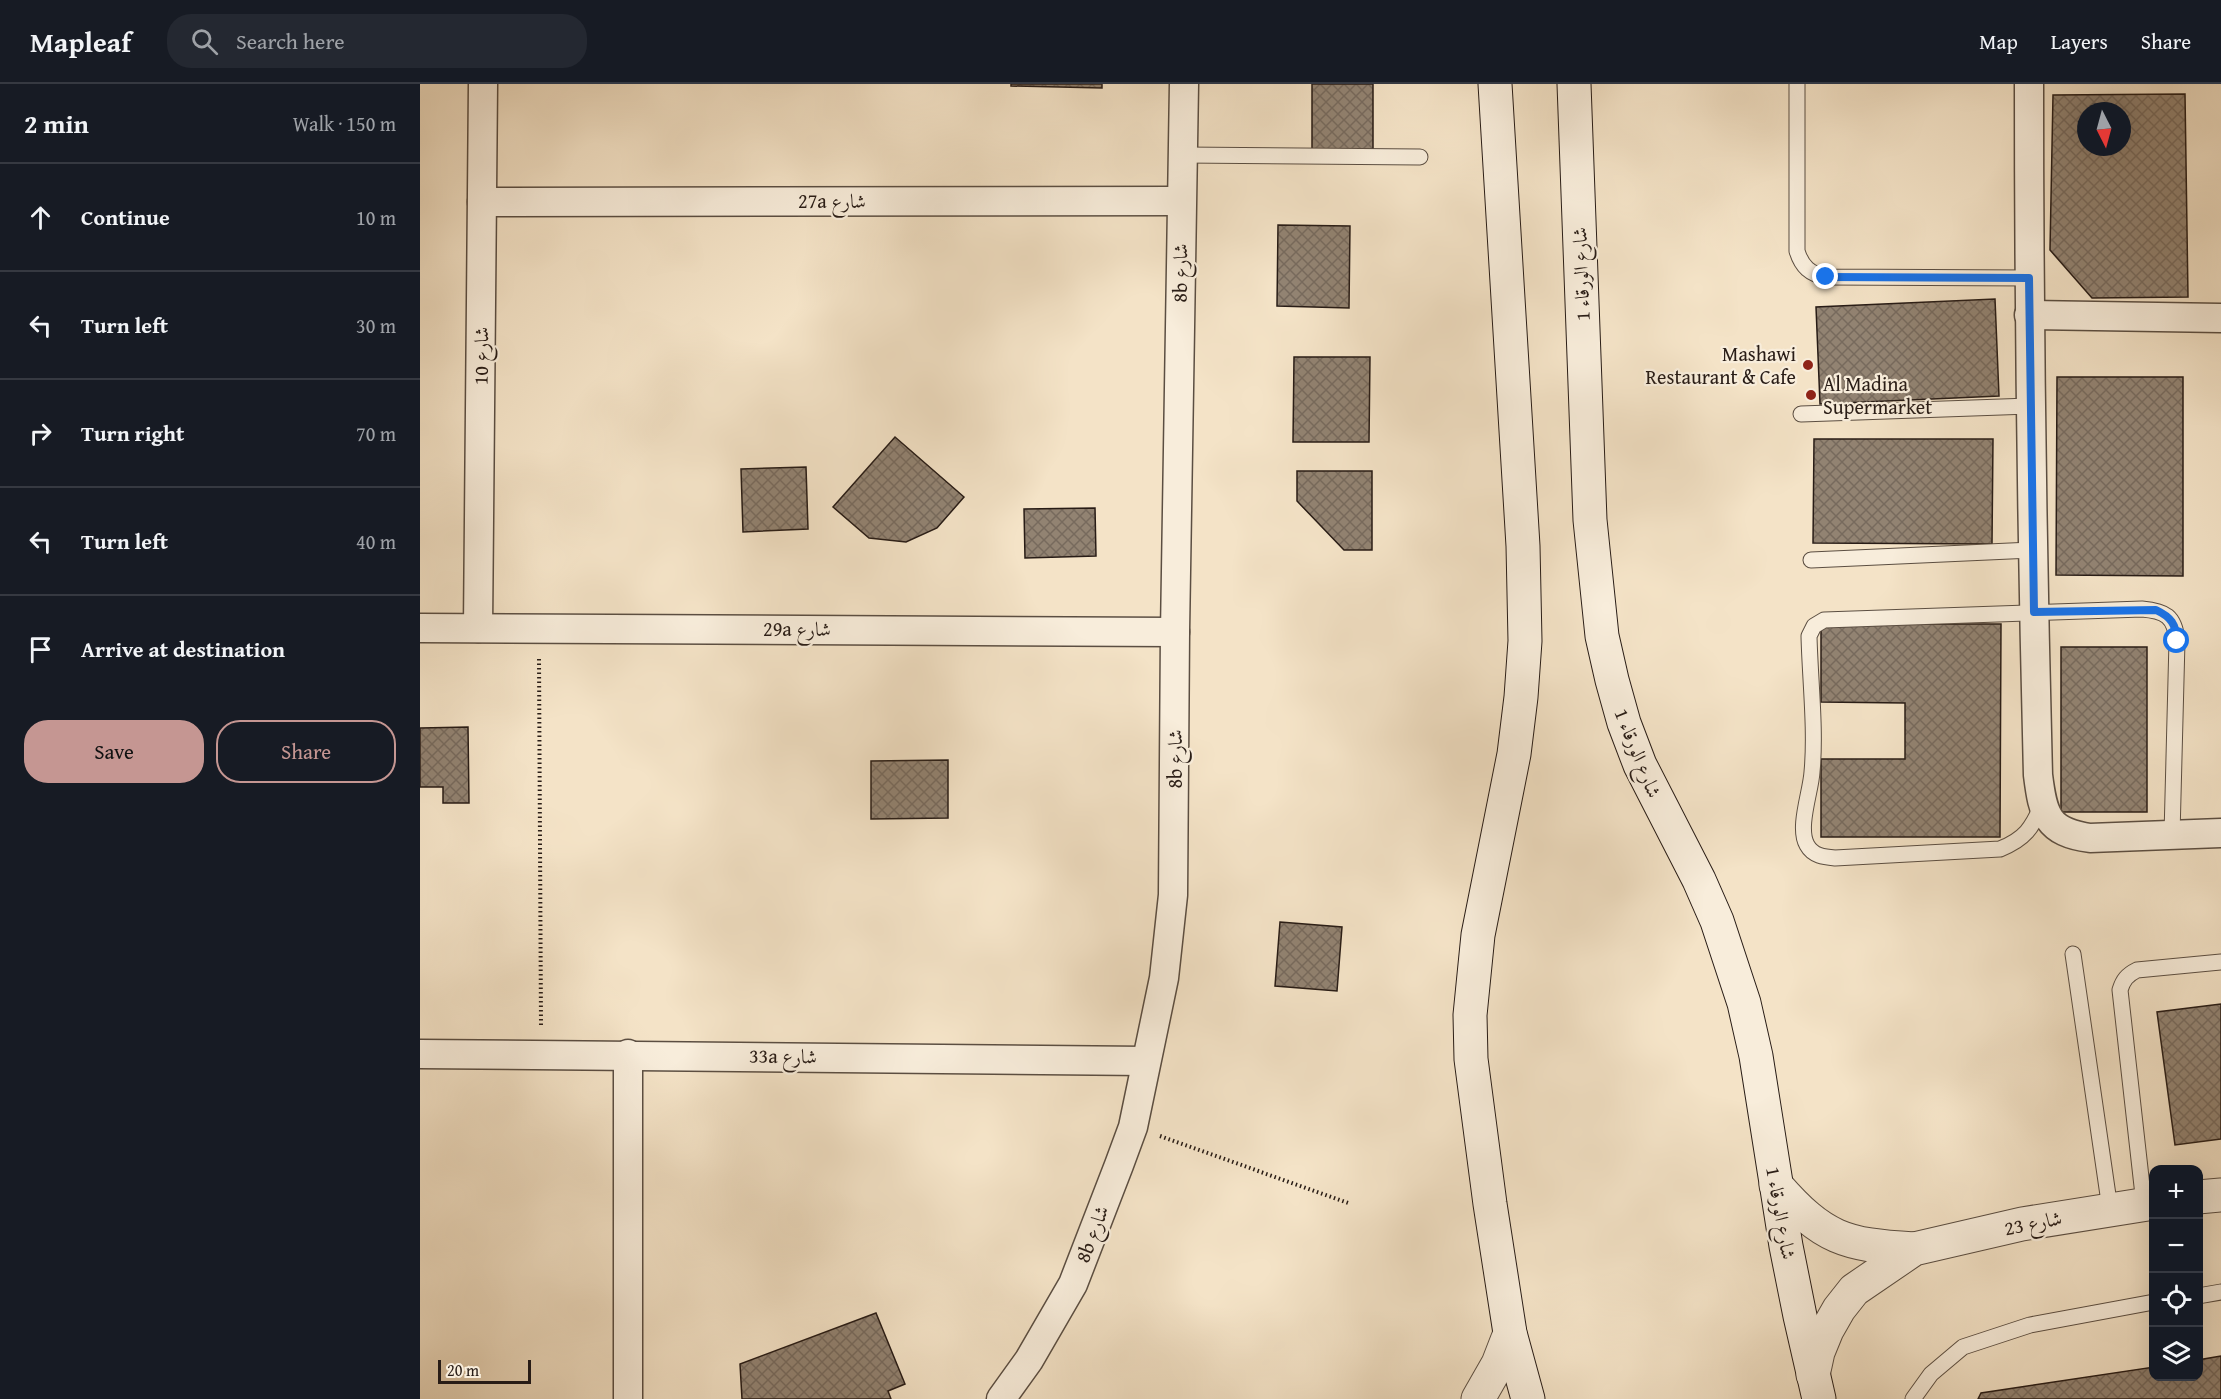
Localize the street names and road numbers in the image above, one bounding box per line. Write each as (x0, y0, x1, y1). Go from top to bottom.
street label: 27a شارع (798, 186, 866, 219)
street label: شارع الورقاء 1 (1564, 226, 1601, 321)
street label: 8b شارع (1164, 243, 1199, 303)
street label: شارع 10 (465, 327, 500, 386)
street label: 29a شارع (763, 614, 831, 647)
street label: شارع الورقاء 1 (1604, 704, 1670, 803)
street label: 8b شارع (1160, 729, 1193, 789)
street label: 33a شارع (749, 1040, 817, 1075)
street label: شارع الورقاء 1 (1755, 1164, 1804, 1262)
street label: 8b شارع (1067, 1201, 1119, 1268)
street label: شارع 23 (2001, 1203, 2065, 1246)

